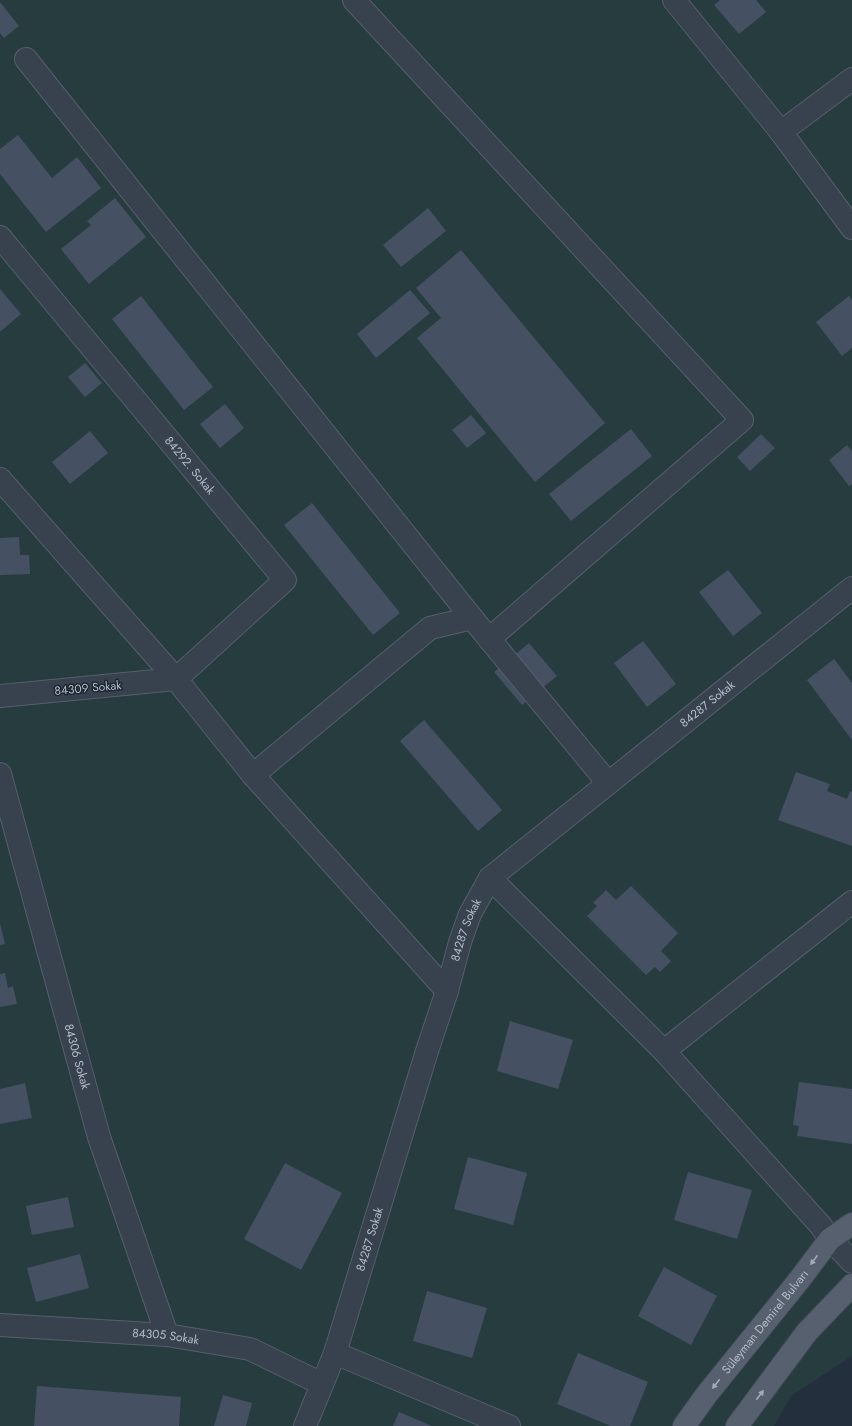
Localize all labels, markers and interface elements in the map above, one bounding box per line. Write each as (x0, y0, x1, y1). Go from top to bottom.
street label: 84292. Sokak (160, 432, 220, 499)
street label: 84309 Sokak (54, 676, 123, 700)
street label: 84287 Sokak (676, 676, 739, 732)
street label: 84287 Sokak (446, 894, 486, 963)
street label: 84306 Sokak (60, 1022, 95, 1092)
street label: 84287 Sokak (351, 1204, 388, 1273)
one-way arrow (810, 1255, 818, 1266)
street label: Süleyman Demirel Bulvarı (718, 1266, 813, 1378)
street label: 84305 Sokak (132, 1324, 201, 1349)
one-way arrow (711, 1379, 720, 1389)
one-way arrow (756, 1389, 764, 1400)

